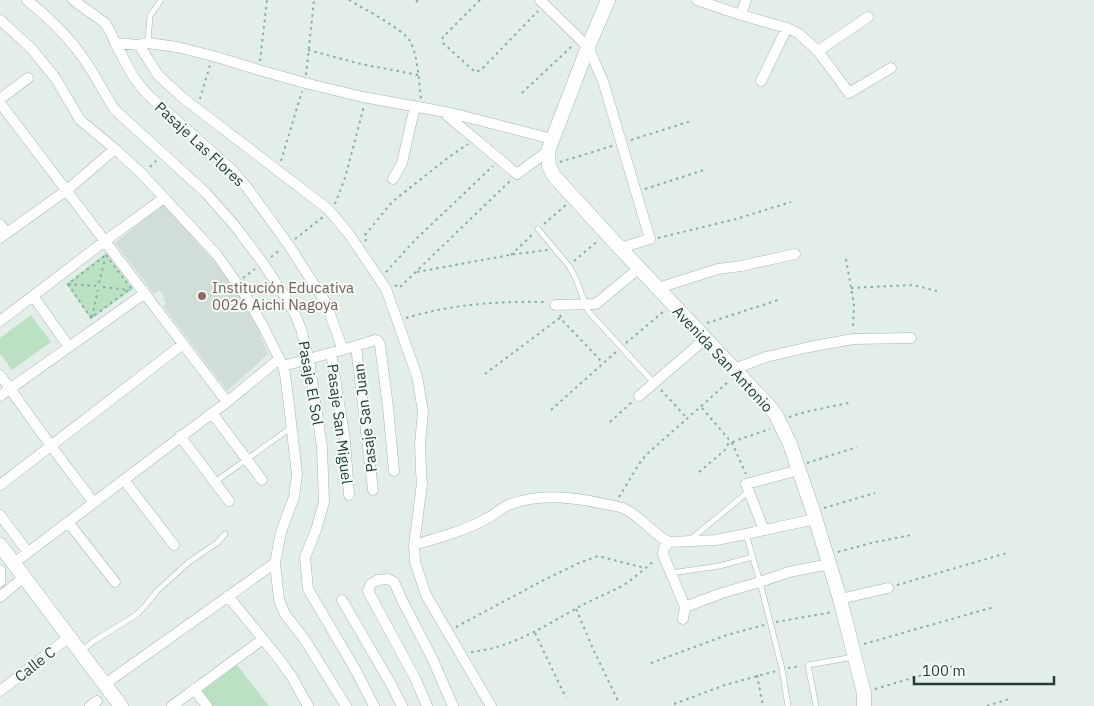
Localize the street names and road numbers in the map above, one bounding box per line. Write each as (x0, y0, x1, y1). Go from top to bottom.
street label: Pasaje Las Flores (151, 98, 249, 190)
street label: Avenida San Antonio (669, 302, 777, 416)
street label: Pasaje El Sol (294, 339, 328, 427)
street label: Pasaje San Miguel (323, 363, 357, 485)
street label: Pasaje San Juan (349, 363, 381, 473)
street label: Calle C (11, 642, 59, 686)

